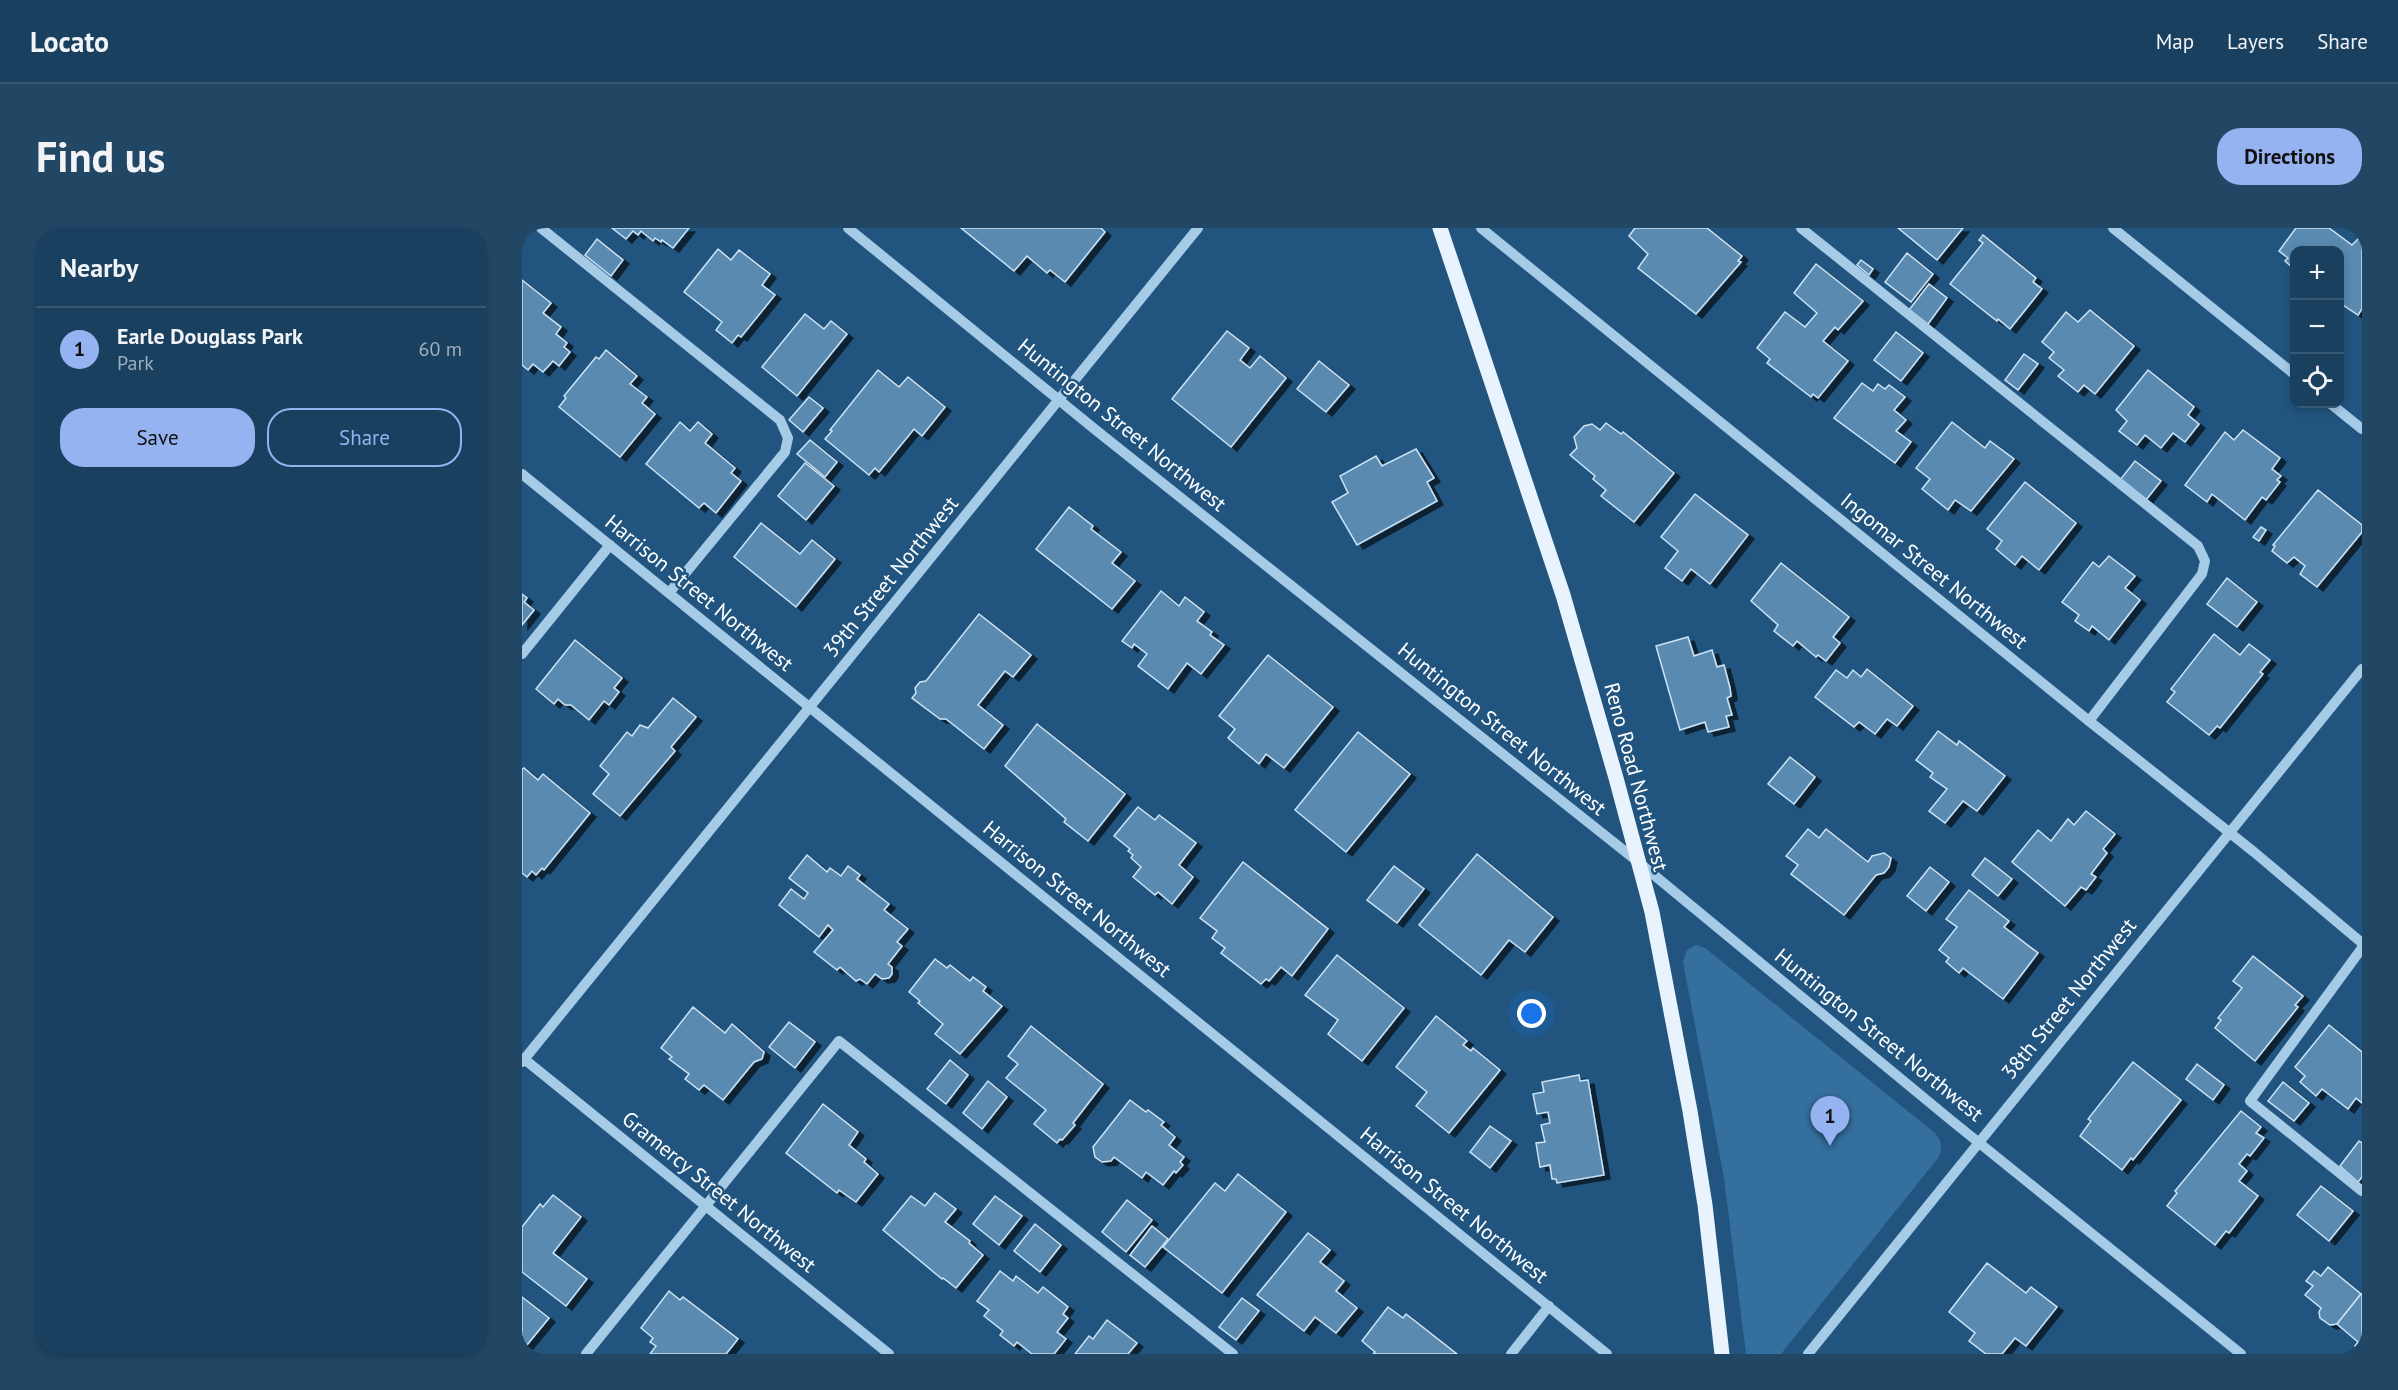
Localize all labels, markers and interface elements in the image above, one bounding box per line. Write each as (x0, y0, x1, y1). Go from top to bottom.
text: Locato (30, 23, 109, 60)
text: Map (2156, 28, 2194, 55)
text: Layers (2227, 28, 2284, 55)
text: Share (2317, 28, 2368, 55)
button: Directions (2217, 128, 2362, 185)
text: Find us (36, 129, 165, 184)
map controls (2290, 246, 2344, 408)
button: + (2290, 246, 2344, 300)
text: Nearby (60, 251, 138, 284)
button: − (2290, 300, 2344, 354)
text: Earle Douglass Park (117, 322, 303, 350)
street label: Huntington Street Northwest (1013, 332, 1232, 517)
text: 1 (74, 336, 85, 362)
text: 60 m (419, 336, 462, 362)
text: Park (117, 350, 154, 376)
button: locate (2290, 354, 2344, 408)
button: Save (60, 408, 255, 467)
button: Share (267, 408, 462, 467)
street label: Ingomar Street Northwest (1835, 487, 2033, 654)
street label: 39th Street Northwest (817, 490, 964, 663)
street label: Harrison Street Northwest (600, 508, 799, 677)
street label: Huntington Street Northwest (1393, 636, 1612, 821)
street label: Reno Road Northwest (1598, 680, 1675, 874)
street label: Harrison Street Northwest (978, 814, 1177, 983)
street label: 38th Street Northwest (1995, 912, 2142, 1085)
street label: Huntington Street Northwest (1770, 942, 1989, 1127)
your location (1517, 999, 1546, 1028)
pin: 1 (1810, 1096, 1850, 1146)
street label: Gramercy Street Northwest (617, 1105, 822, 1278)
street label: Harrison Street Northwest (1355, 1120, 1554, 1289)

